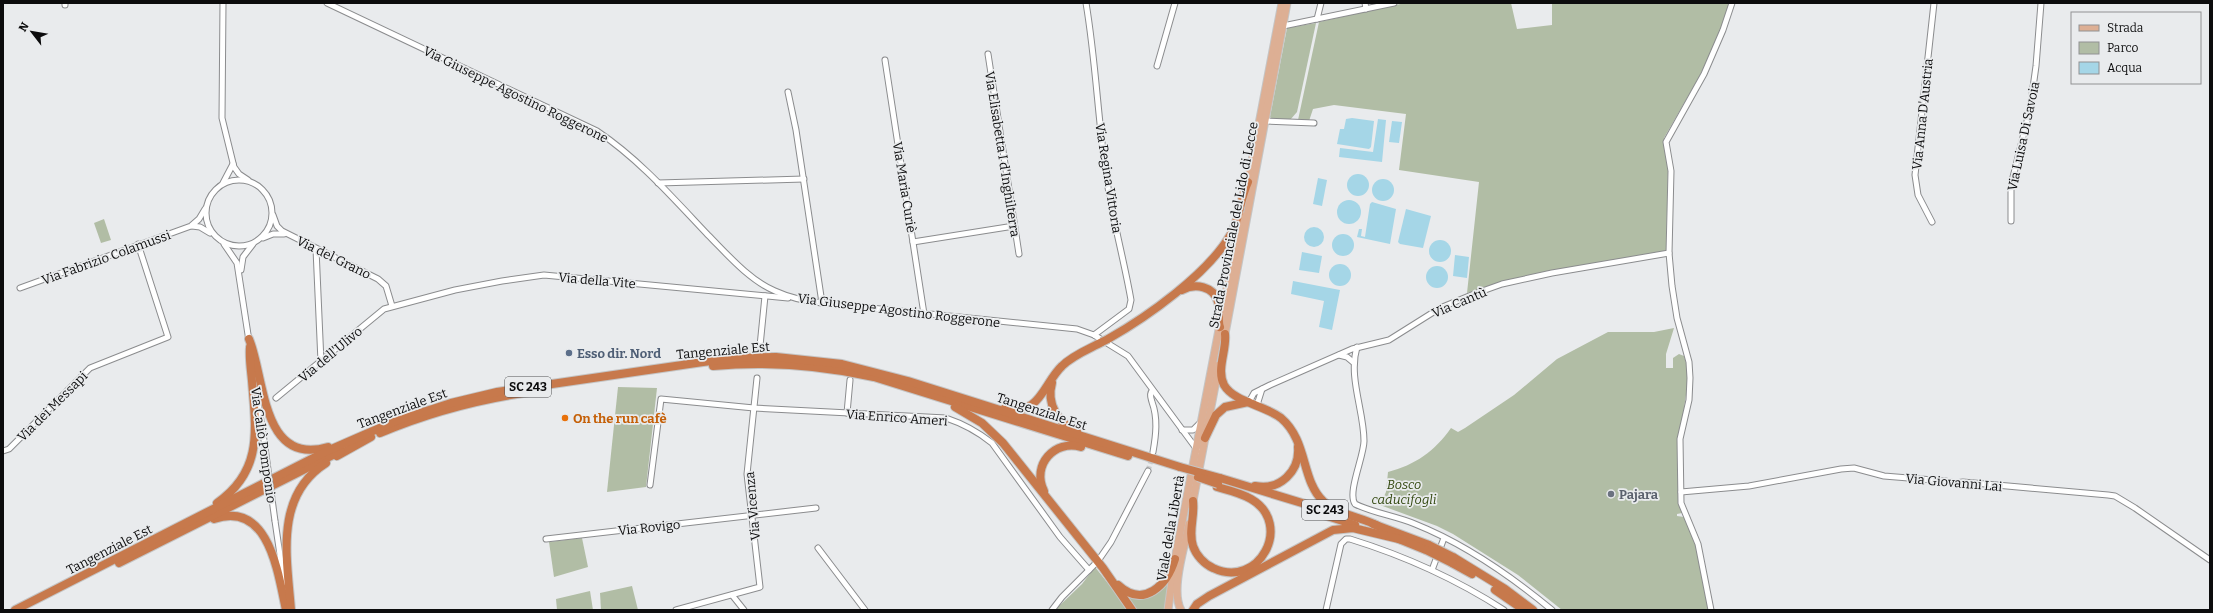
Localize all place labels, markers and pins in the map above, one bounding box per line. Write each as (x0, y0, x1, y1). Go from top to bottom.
place label: Esso dir. Nord (577, 346, 661, 361)
marker: Esso dir. Nord (564, 348, 574, 358)
place label: On the run cafè (573, 411, 667, 426)
marker: On the run cafè (560, 413, 570, 423)
place label: Pajara (1619, 487, 1659, 503)
marker: Pajara (1606, 489, 1616, 499)

